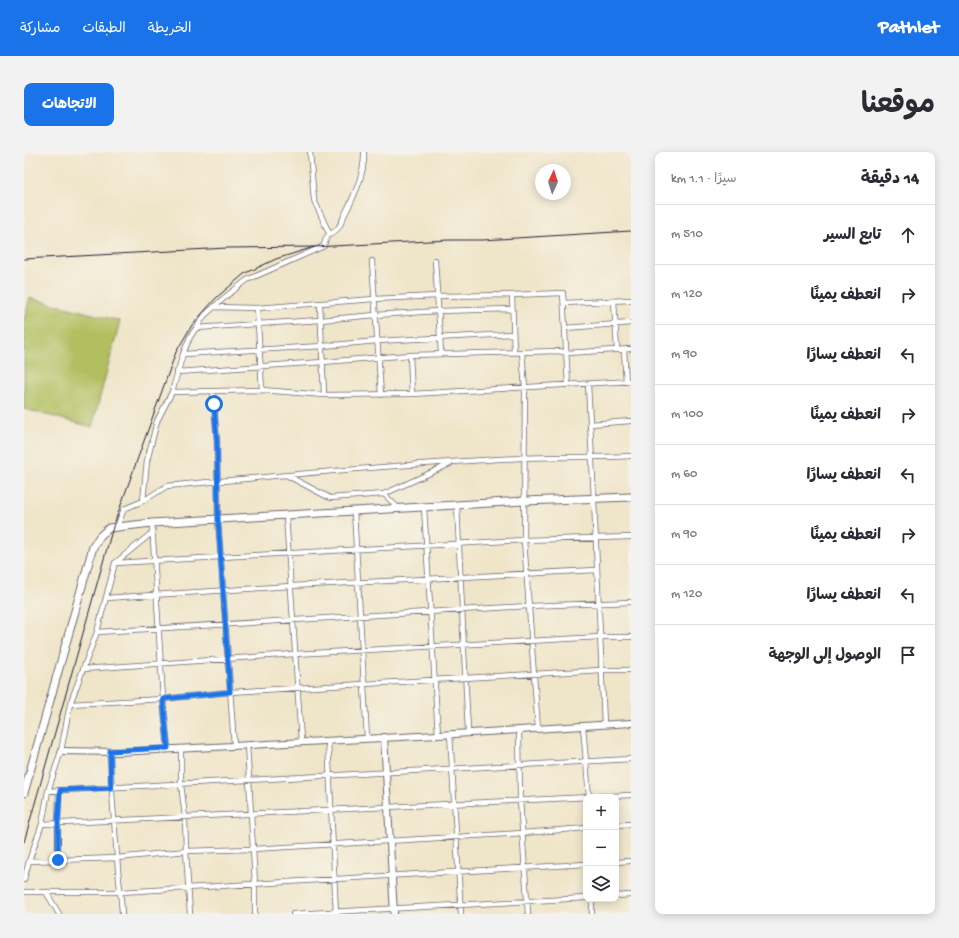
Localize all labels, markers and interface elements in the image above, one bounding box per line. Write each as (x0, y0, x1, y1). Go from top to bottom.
text: Pathlet (878, 17, 939, 40)
text: مشاركة (20, 21, 60, 38)
text: الطبقات (82, 21, 126, 38)
text: الخريطة (148, 21, 191, 38)
button: الاتجاهات (24, 83, 114, 126)
text: موقعنا (861, 90, 935, 123)
north arrow (535, 164, 571, 200)
text: 14 دقيقة (861, 170, 919, 190)
text: سيرًا · 1.1 km (671, 172, 737, 187)
icon: ahead (897, 224, 919, 246)
text: 510 m (671, 227, 703, 242)
text: تابع السير (824, 227, 881, 245)
icon: right (897, 284, 919, 306)
text: 120 m (671, 287, 702, 302)
text: انعطف يمينًا (810, 287, 881, 305)
icon: left (897, 344, 919, 366)
text: 90 m (671, 347, 697, 362)
text: انعطف يسارًا (807, 347, 881, 365)
route start (205, 395, 223, 413)
icon: right (897, 404, 919, 426)
text: 100 m (671, 407, 703, 422)
text: انعطف يمينًا (810, 407, 881, 425)
icon: left (897, 464, 919, 486)
text: 60 m (671, 467, 697, 482)
text: انعطف يسارًا (807, 467, 881, 485)
icon: right (897, 524, 919, 546)
text: 90 m (671, 527, 697, 542)
text: انعطف يمينًا (810, 527, 881, 545)
icon: left (897, 584, 919, 606)
text: 120 m (671, 587, 702, 602)
text: انعطف يسارًا (807, 587, 881, 605)
icon: arrive (897, 644, 919, 666)
text: الوصول إلى الوجهة (768, 647, 881, 665)
map controls (583, 794, 619, 902)
button: + (583, 794, 619, 830)
button: − (583, 830, 619, 866)
route end (49, 851, 67, 869)
button: layers (583, 866, 619, 902)

